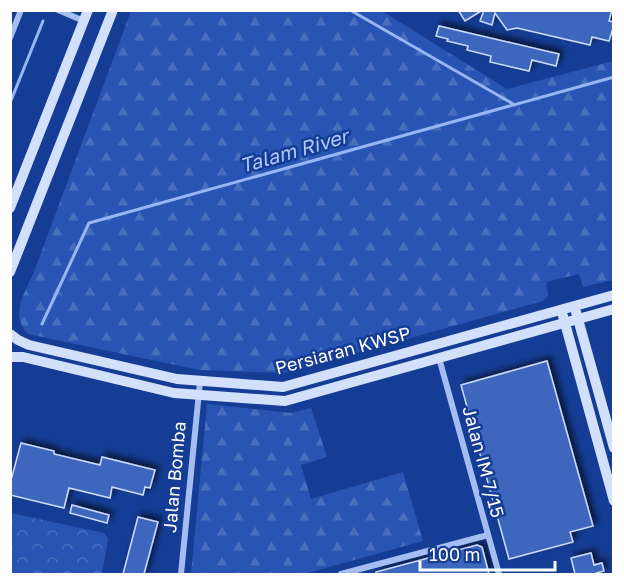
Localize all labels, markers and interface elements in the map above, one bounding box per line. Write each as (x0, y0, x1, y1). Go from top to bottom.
water label: Talam River (237, 122, 354, 177)
street label: Persiaran KWSP (273, 321, 413, 379)
street label: Jalan IM 7/15 (459, 404, 509, 520)
street label: Jalan Bomba (158, 420, 190, 534)
scale bar (420, 534, 555, 572)
text: 100 m (429, 543, 480, 565)

